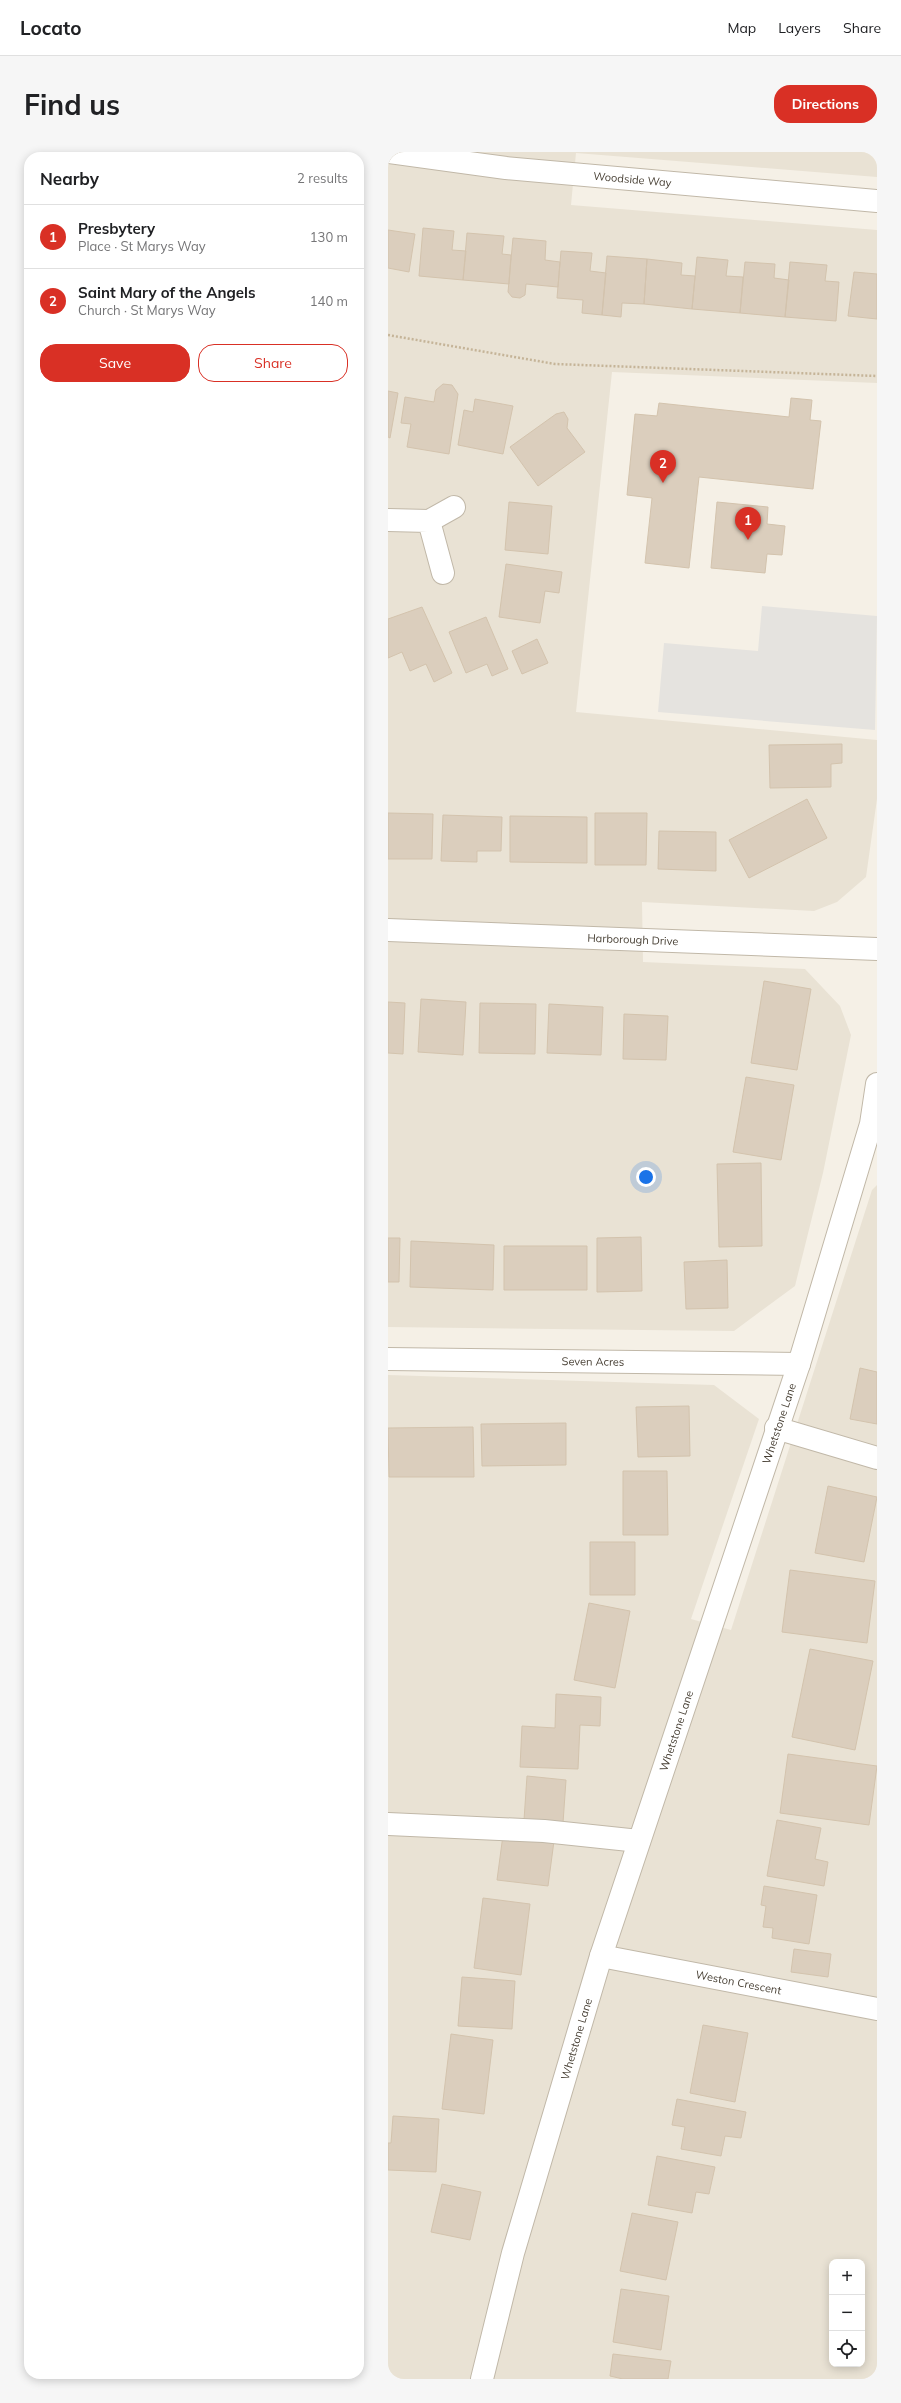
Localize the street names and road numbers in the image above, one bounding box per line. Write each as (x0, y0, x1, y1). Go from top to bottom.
street label: Woodside Way (593, 169, 672, 190)
street label: Harborough Drive (587, 931, 679, 948)
street label: Seven Acres (562, 1354, 624, 1369)
street label: Whetstone Lane (759, 1381, 799, 1466)
street label: Whetstone Lane (656, 1689, 696, 1773)
street label: Weston Crescent (694, 1967, 783, 1998)
street label: Whetstone Lane (558, 1997, 595, 2081)

